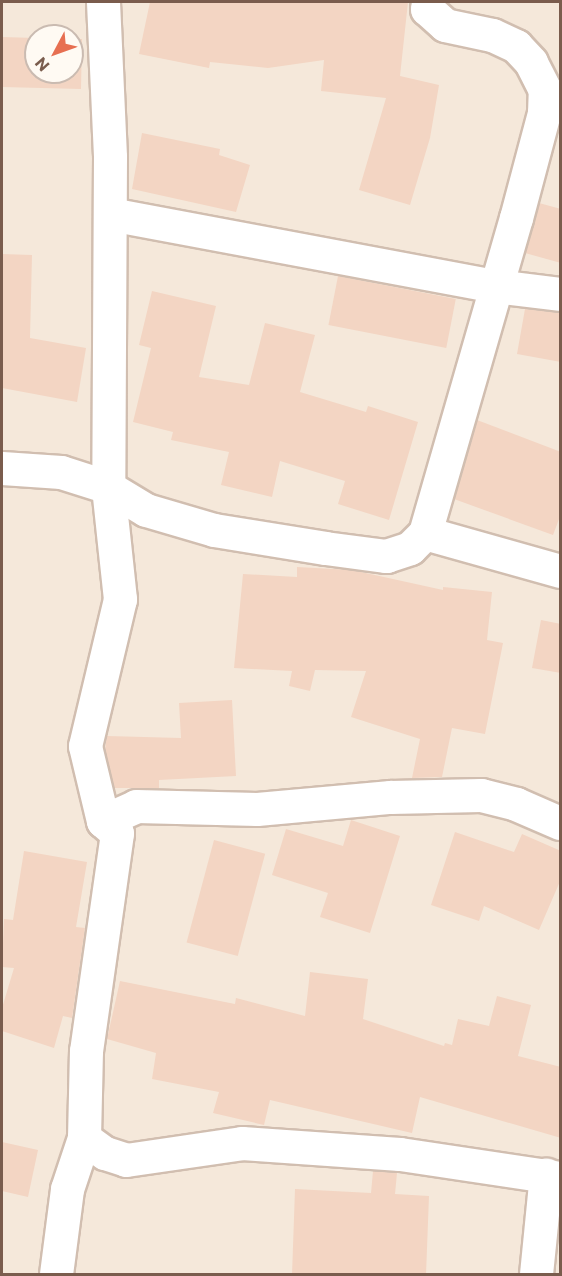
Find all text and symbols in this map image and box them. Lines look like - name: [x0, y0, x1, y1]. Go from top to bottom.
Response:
- north arrow: [24, 24, 84, 84]
- text: N: [30, 54, 53, 76]

